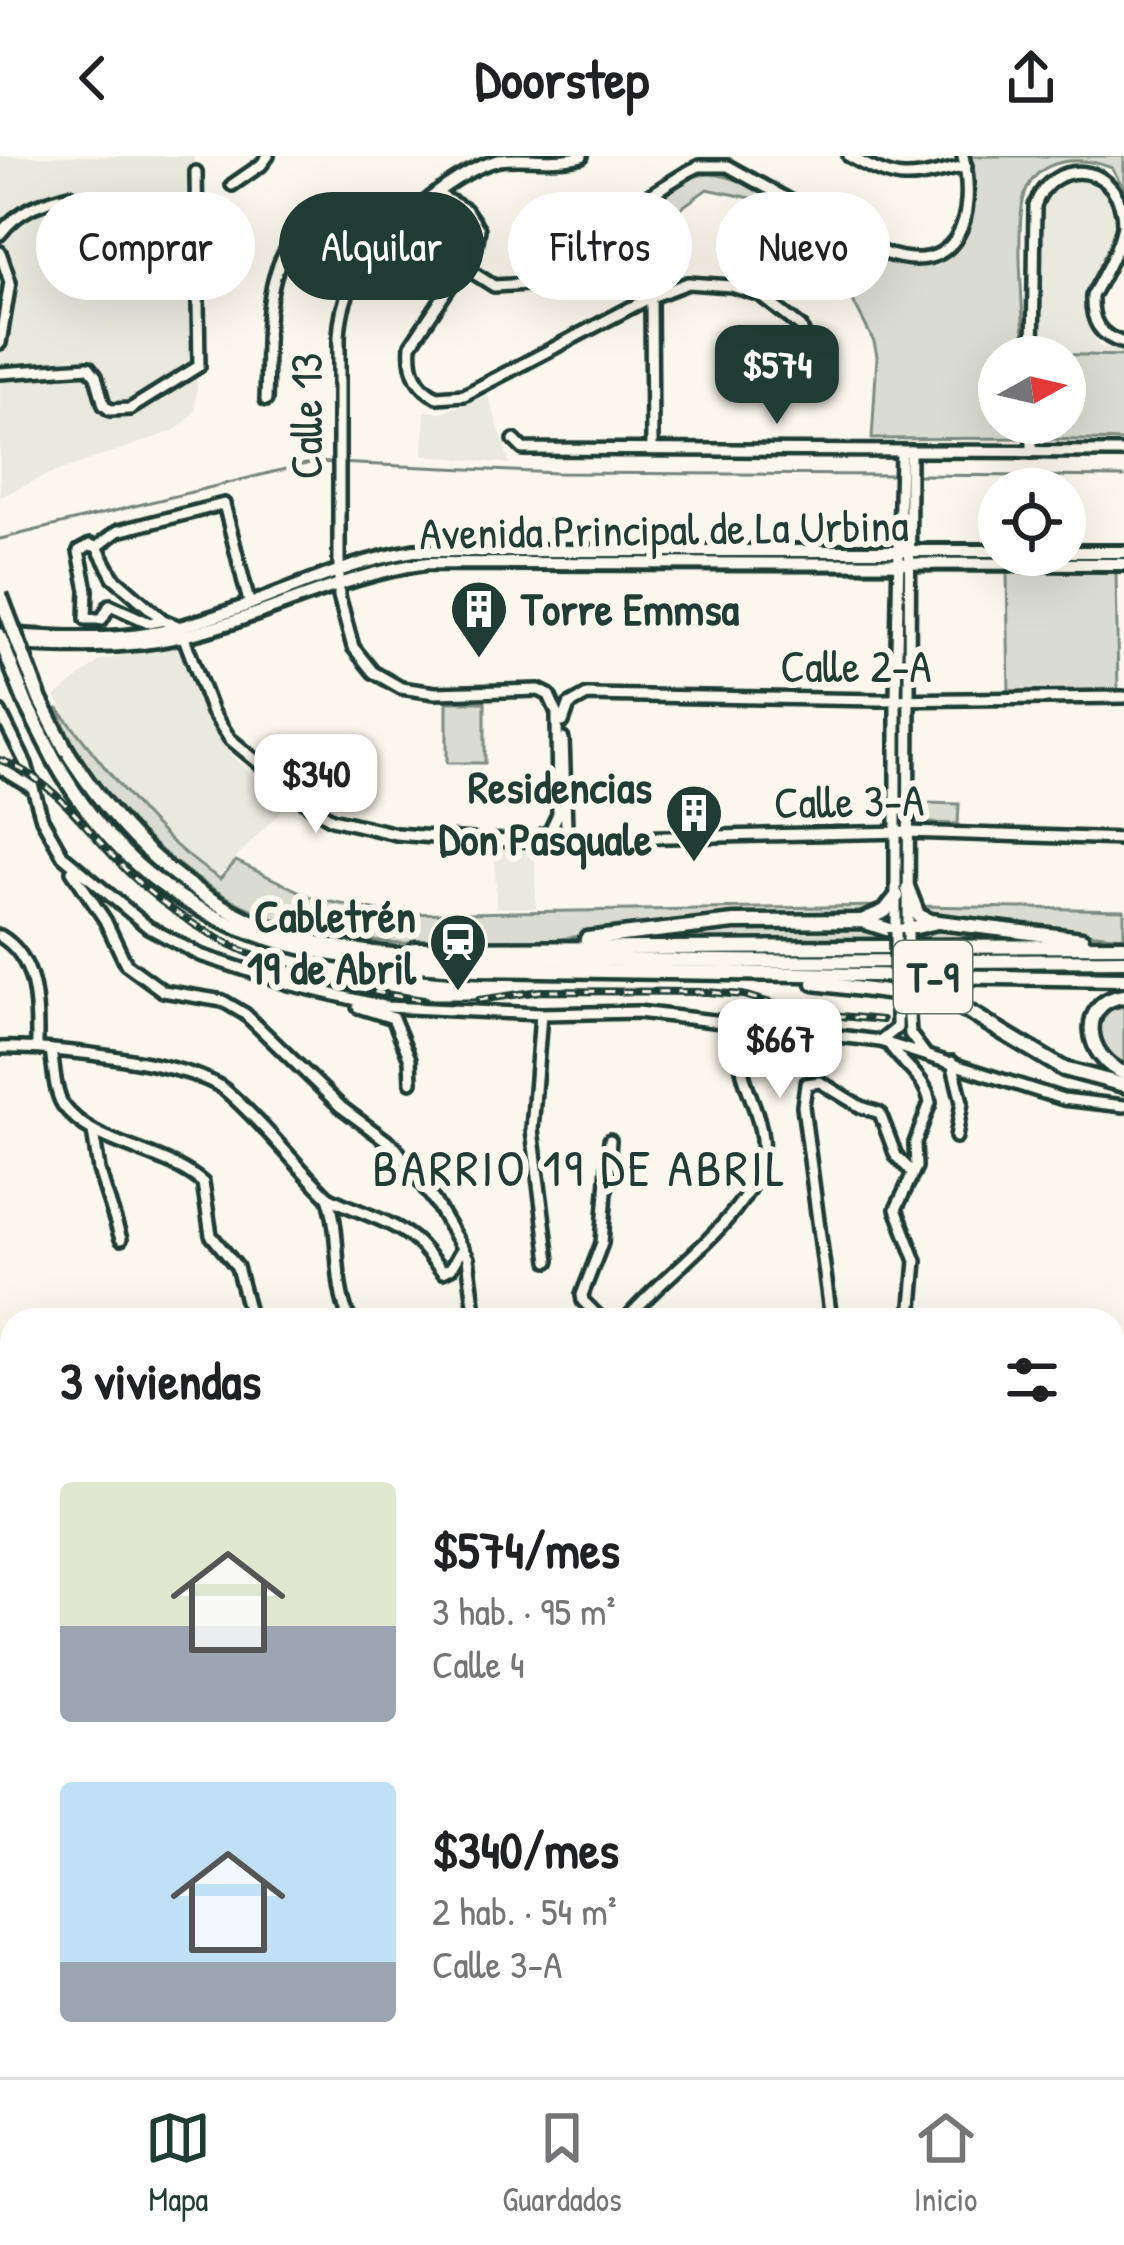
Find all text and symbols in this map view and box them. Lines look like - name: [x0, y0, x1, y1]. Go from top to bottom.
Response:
- text: Doorstep: [475, 42, 649, 115]
- icon: back: [60, 45, 126, 111]
- icon: share: [998, 45, 1064, 111]
- chip: Comprar: [36, 192, 255, 300]
- chip: Alquilar: [279, 192, 484, 300]
- chip: Filtros: [508, 192, 692, 300]
- chip: Nuevo: [716, 192, 890, 300]
- pin: $574: [706, 325, 848, 427]
- north arrow: [978, 336, 1086, 444]
- map controls: [978, 336, 1086, 576]
- text: $574: [742, 337, 812, 390]
- street label: Calle 13: [275, 353, 336, 479]
- button: locate: [978, 468, 1086, 576]
- street label: Avenida Principal de La Urbina: [419, 494, 909, 563]
- building icon: Torre Emmsa: [448, 578, 510, 660]
- place label: Torre Emmsa: [520, 578, 740, 639]
- street label: Calle 2-A: [780, 635, 932, 696]
- pin: $340: [245, 734, 387, 836]
- text: $340: [281, 746, 351, 799]
- place label: Residencias Don Pasquale: [439, 756, 652, 870]
- street label: Calle 3-A: [773, 769, 925, 832]
- building icon: Residencias Don Pasquale: [663, 782, 725, 864]
- place label: Cabletrén 19 de Abril: [247, 885, 417, 998]
- station icon: Cabletrén 19 de Abril: [427, 911, 489, 993]
- road number: T-9: [894, 941, 972, 1013]
- pin: $667: [709, 999, 851, 1101]
- text: $667: [745, 1011, 815, 1064]
- district label: BARRIO 19 DE ABRIL: [372, 1133, 788, 1202]
- text: 3 viviendas: [60, 1346, 261, 1415]
- icon: filters: [999, 1347, 1065, 1413]
- text: $574/mes: [432, 1515, 620, 1584]
- icon: home: [156, 1530, 300, 1674]
- text: 3 hab. · 95 m²: [432, 1584, 616, 1637]
- text: Calle 4: [432, 1637, 525, 1690]
- text: $340/mes: [432, 1815, 619, 1884]
- icon: home: [156, 1830, 300, 1974]
- text: 2 hab. · 54 m²: [432, 1884, 617, 1937]
- text: Calle 3-A: [432, 1937, 562, 1990]
- tab: Mapa: [145, 2105, 211, 2221]
- tab: Guardados: [502, 2105, 622, 2221]
- tab: Inicio: [913, 2105, 979, 2221]

